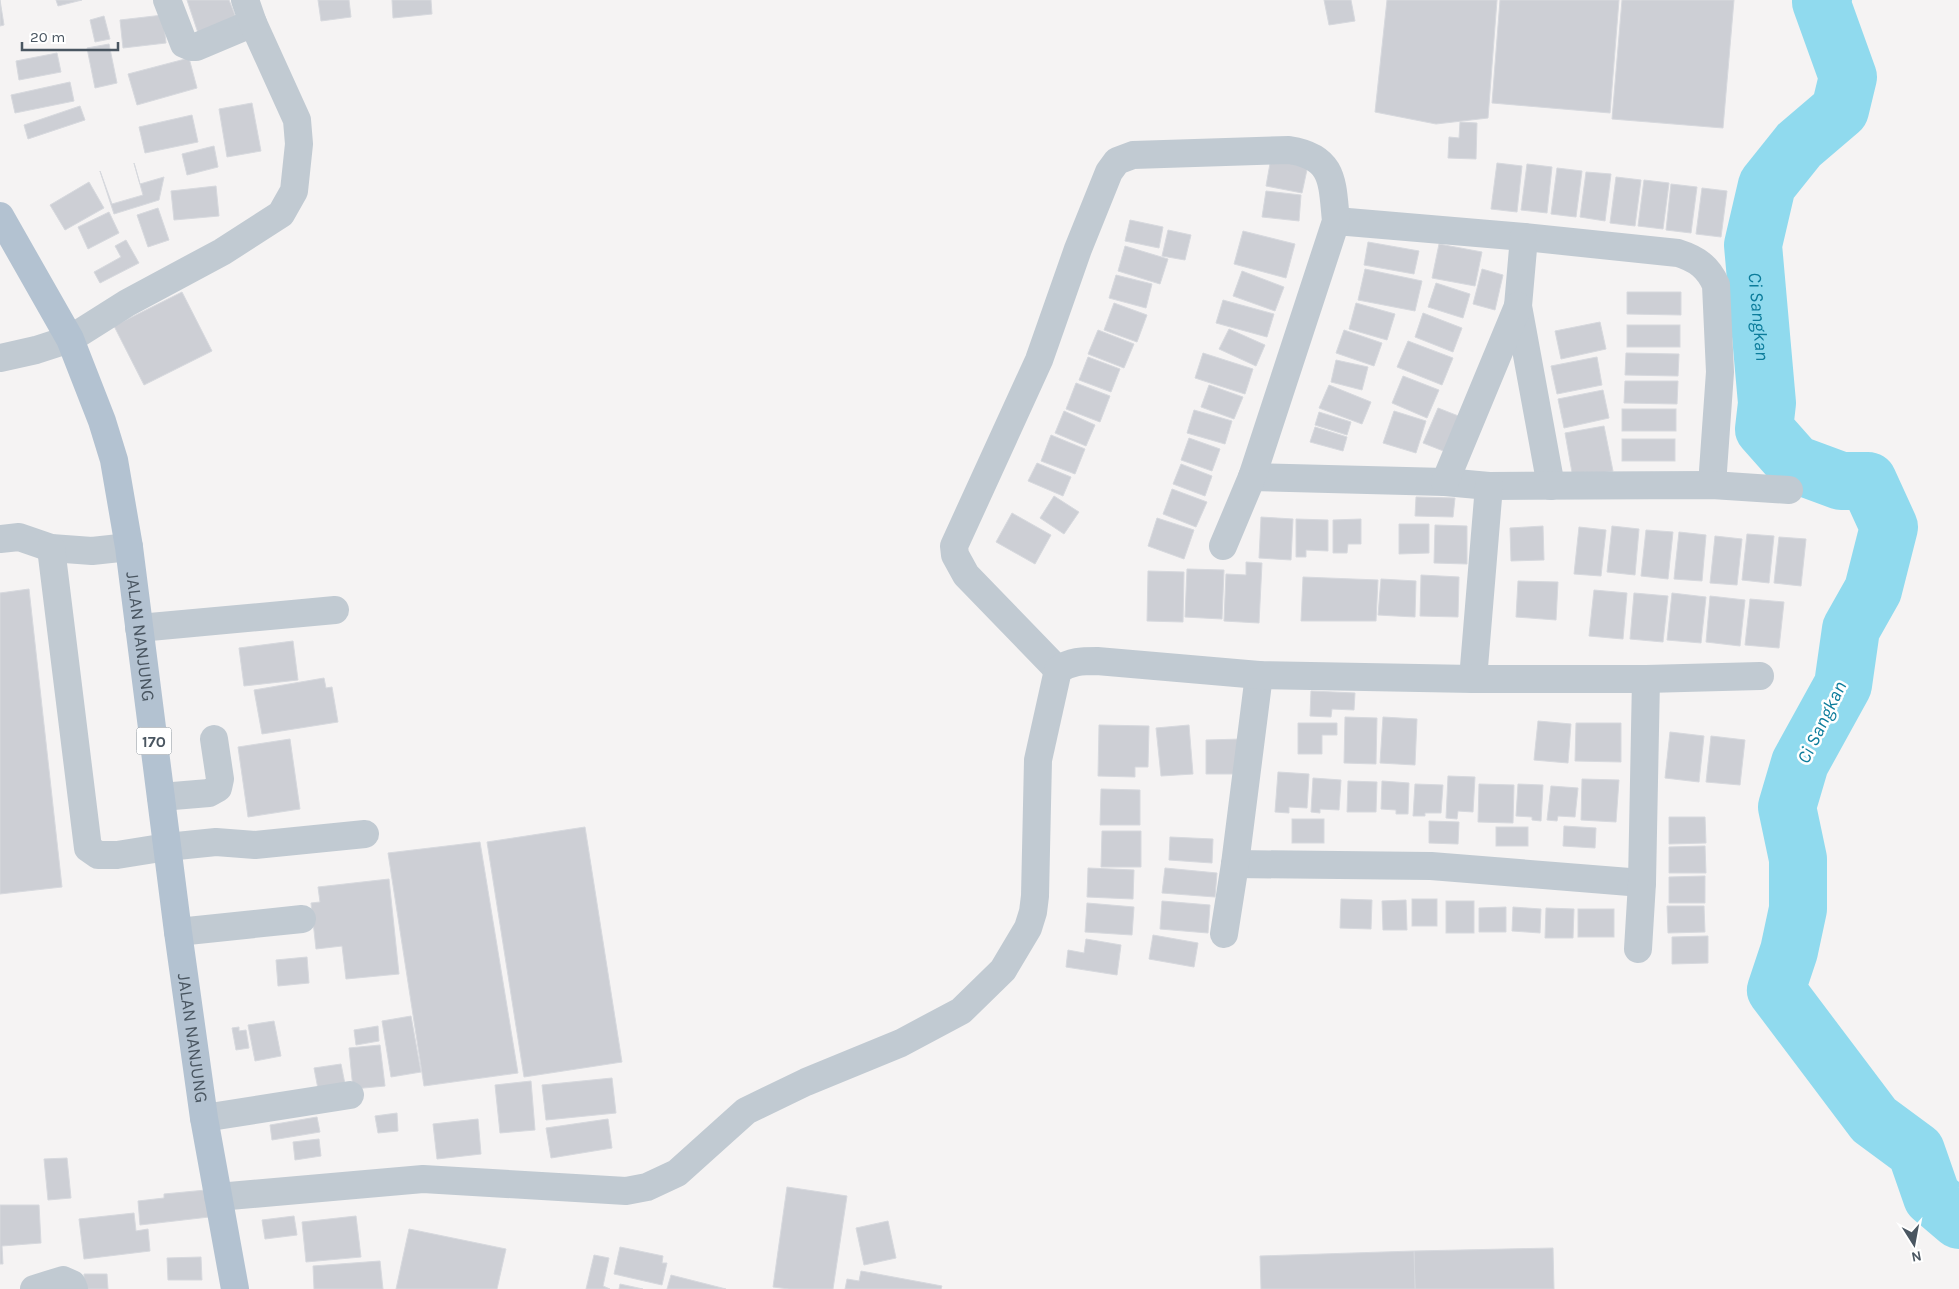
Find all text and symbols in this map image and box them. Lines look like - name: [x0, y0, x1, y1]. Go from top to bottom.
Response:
- scale bar: [22, 20, 119, 52]
- text: 20 m: [30, 28, 65, 46]
- water label: Ci Sangkan: [1743, 271, 1773, 362]
- street label: JALAN NANJUNG: [121, 570, 160, 703]
- water label: Ci Sangkan: [1792, 678, 1851, 767]
- road number: 170: [136, 728, 172, 754]
- street label: JALAN NANJUNG: [173, 972, 213, 1105]
- north arrow: [1889, 1219, 1939, 1269]
- text: N: [1910, 1247, 1923, 1266]

